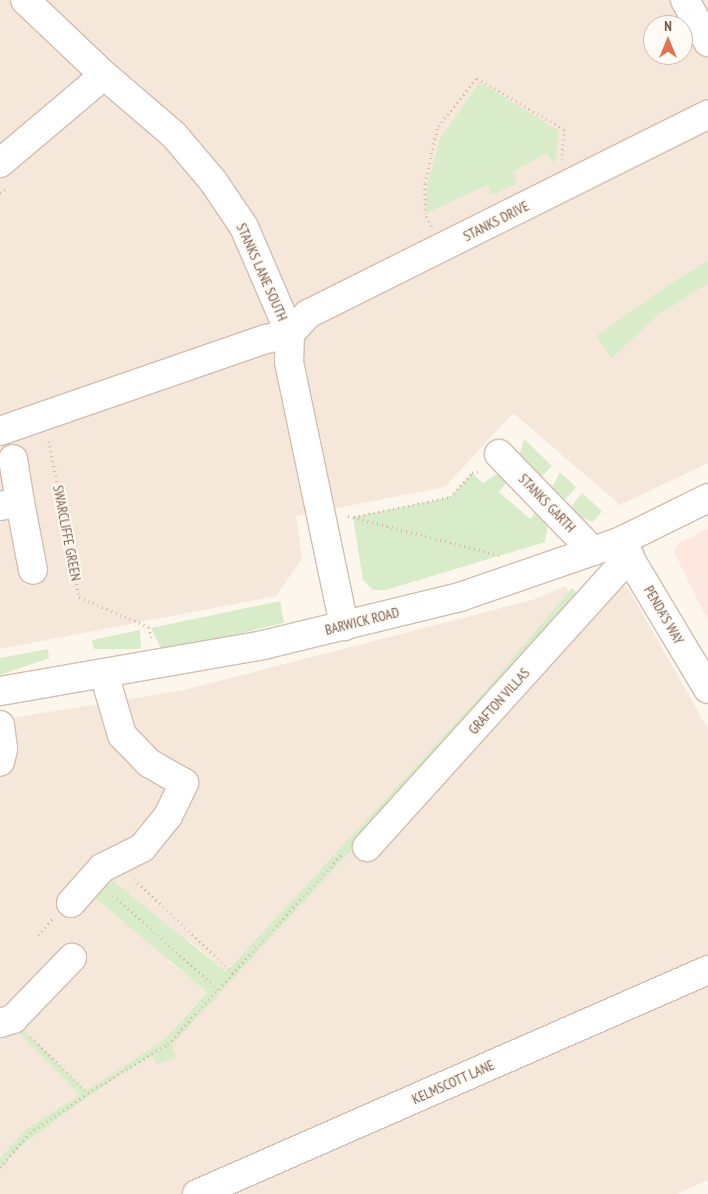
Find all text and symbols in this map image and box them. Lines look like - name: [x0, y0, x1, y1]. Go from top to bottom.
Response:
- north arrow: [643, 15, 693, 65]
- text: N: [664, 17, 672, 35]
- street label: STANKS DRIVE: [460, 197, 532, 245]
- street label: STANKS LANE SOUTH: [233, 221, 291, 323]
- street label: STANKS GARTH: [515, 470, 579, 536]
- street label: SWARCLIFFE GREEN: [49, 484, 85, 582]
- street label: PENDA'S WAY: [640, 583, 688, 647]
- street label: BARWICK ROAD: [323, 604, 401, 638]
- street label: GRAFTON VILLAS: [465, 664, 533, 738]
- street label: KELMSCOTT LANE: [409, 1056, 497, 1108]

